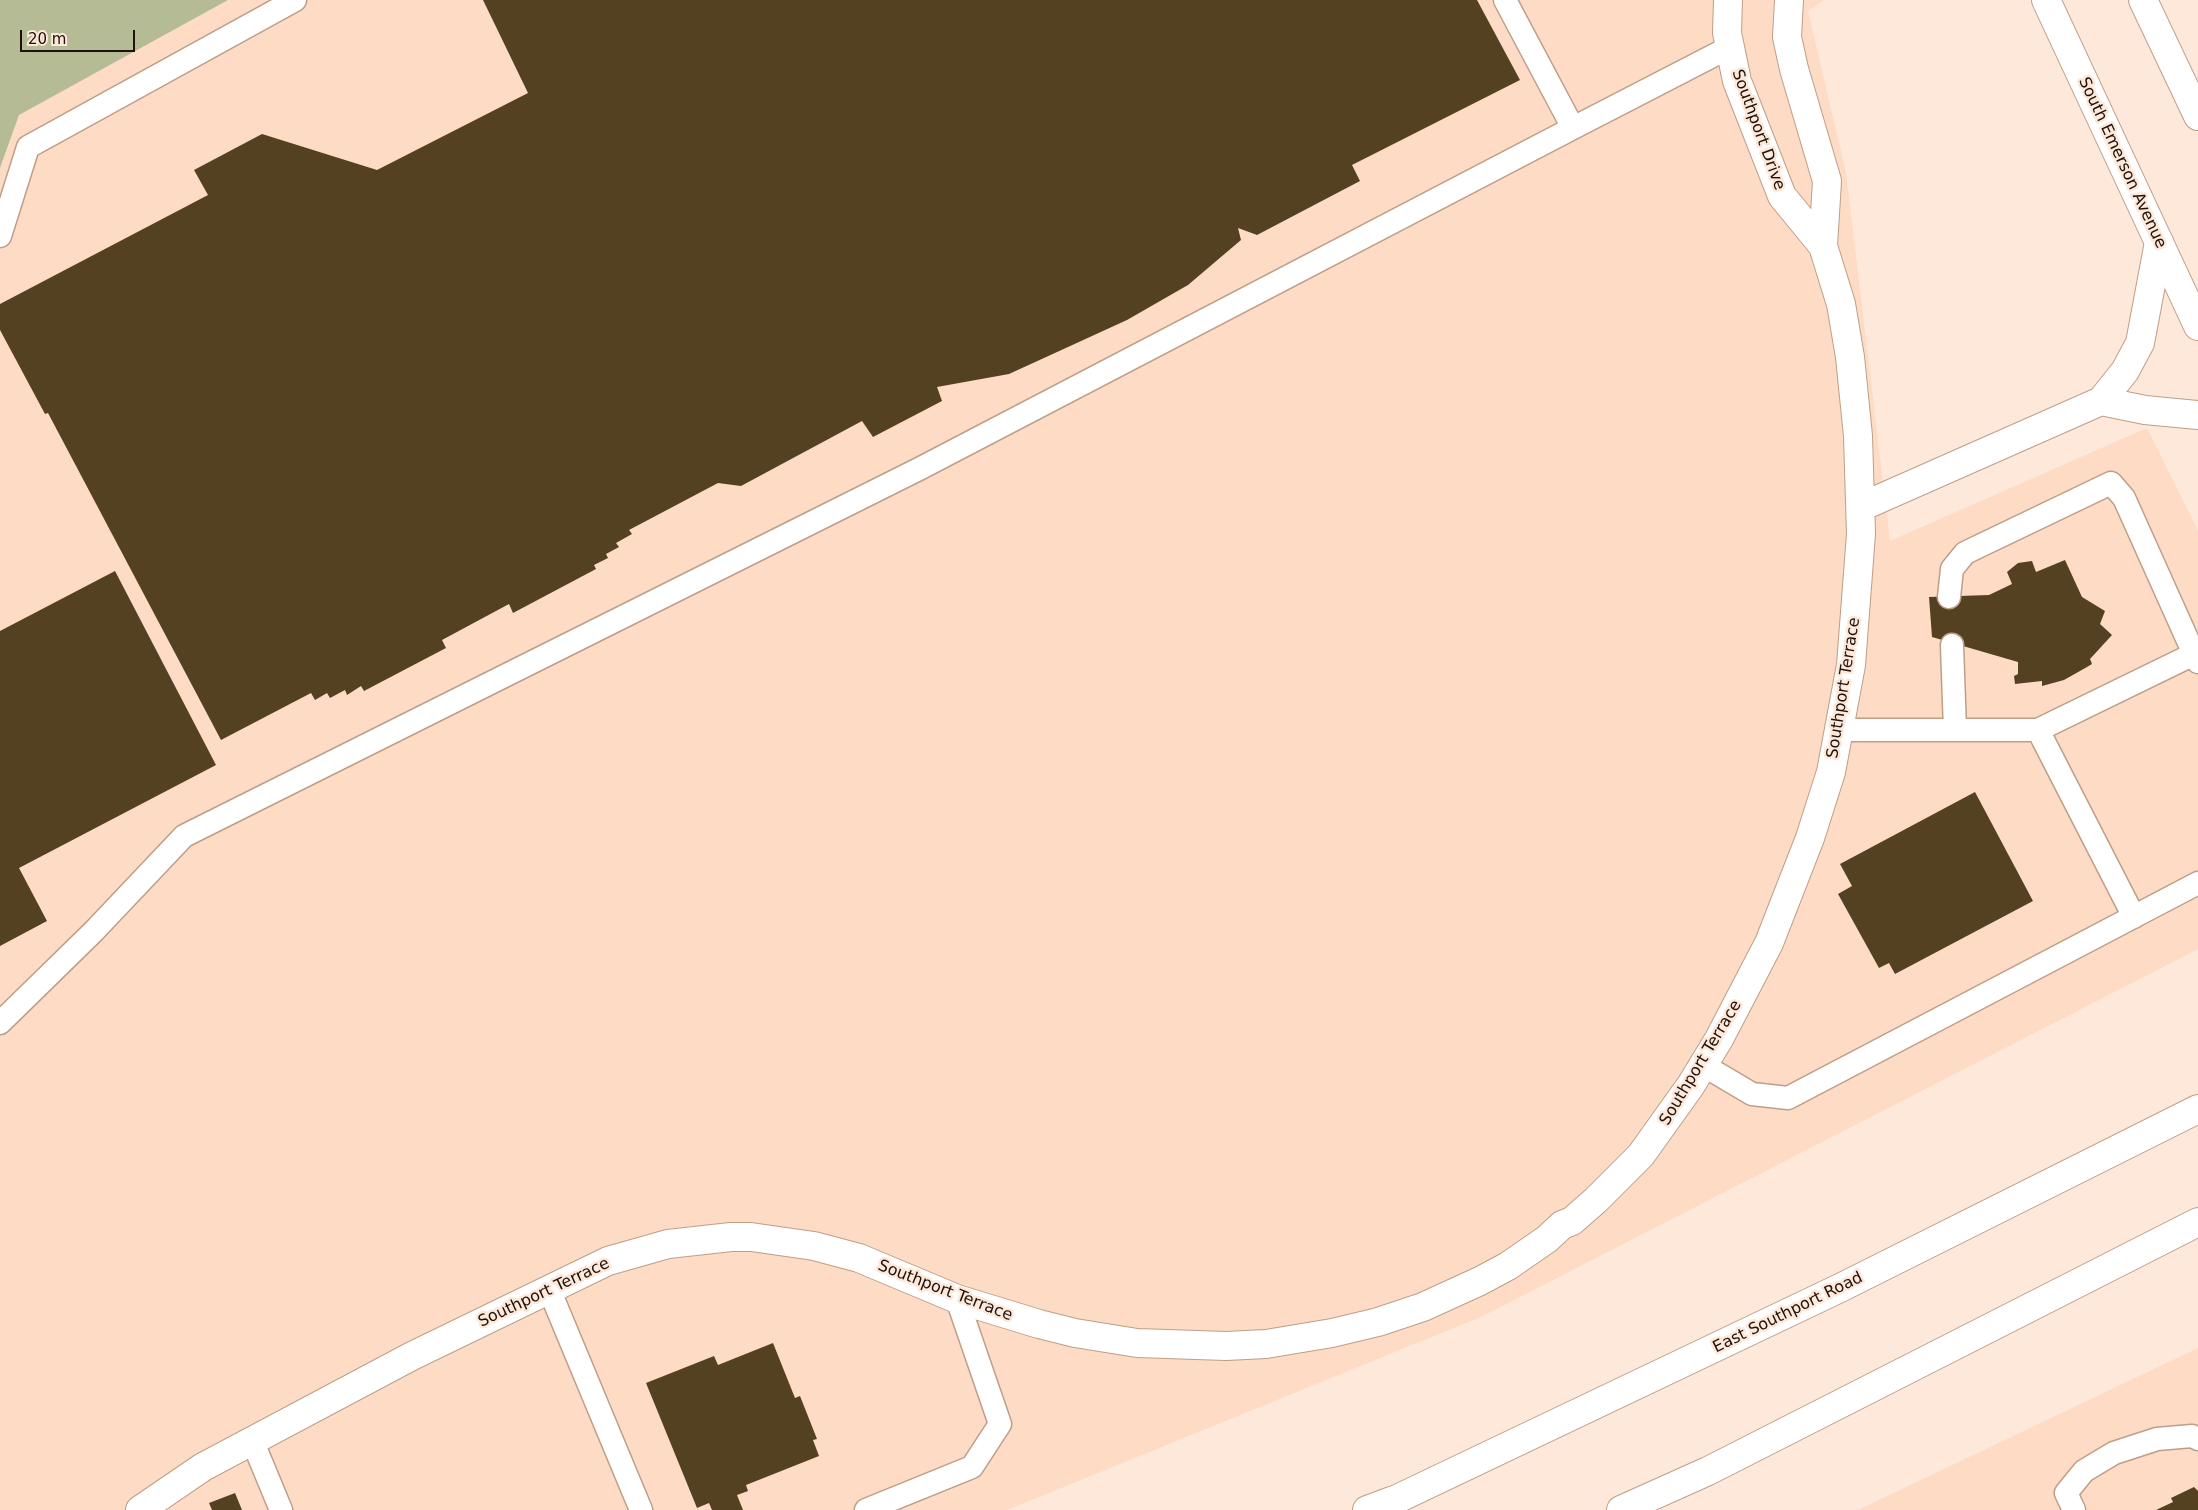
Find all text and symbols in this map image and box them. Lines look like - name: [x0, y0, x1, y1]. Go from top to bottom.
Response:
- scale bar: [22, 20, 138, 52]
- text: 20 m: [28, 30, 66, 48]
- street label: Southport Drive: [1727, 67, 1789, 193]
- street label: South Emerson Avenue: [2074, 74, 2170, 252]
- street label: Southport Terrace: [1823, 616, 1865, 760]
- street label: Southport Terrace: [1656, 997, 1746, 1129]
- street label: Southport Terrace: [475, 1254, 613, 1332]
- street label: Southport Terrace: [875, 1256, 1015, 1326]
- street label: East Southport Road: [1710, 1268, 1866, 1358]

